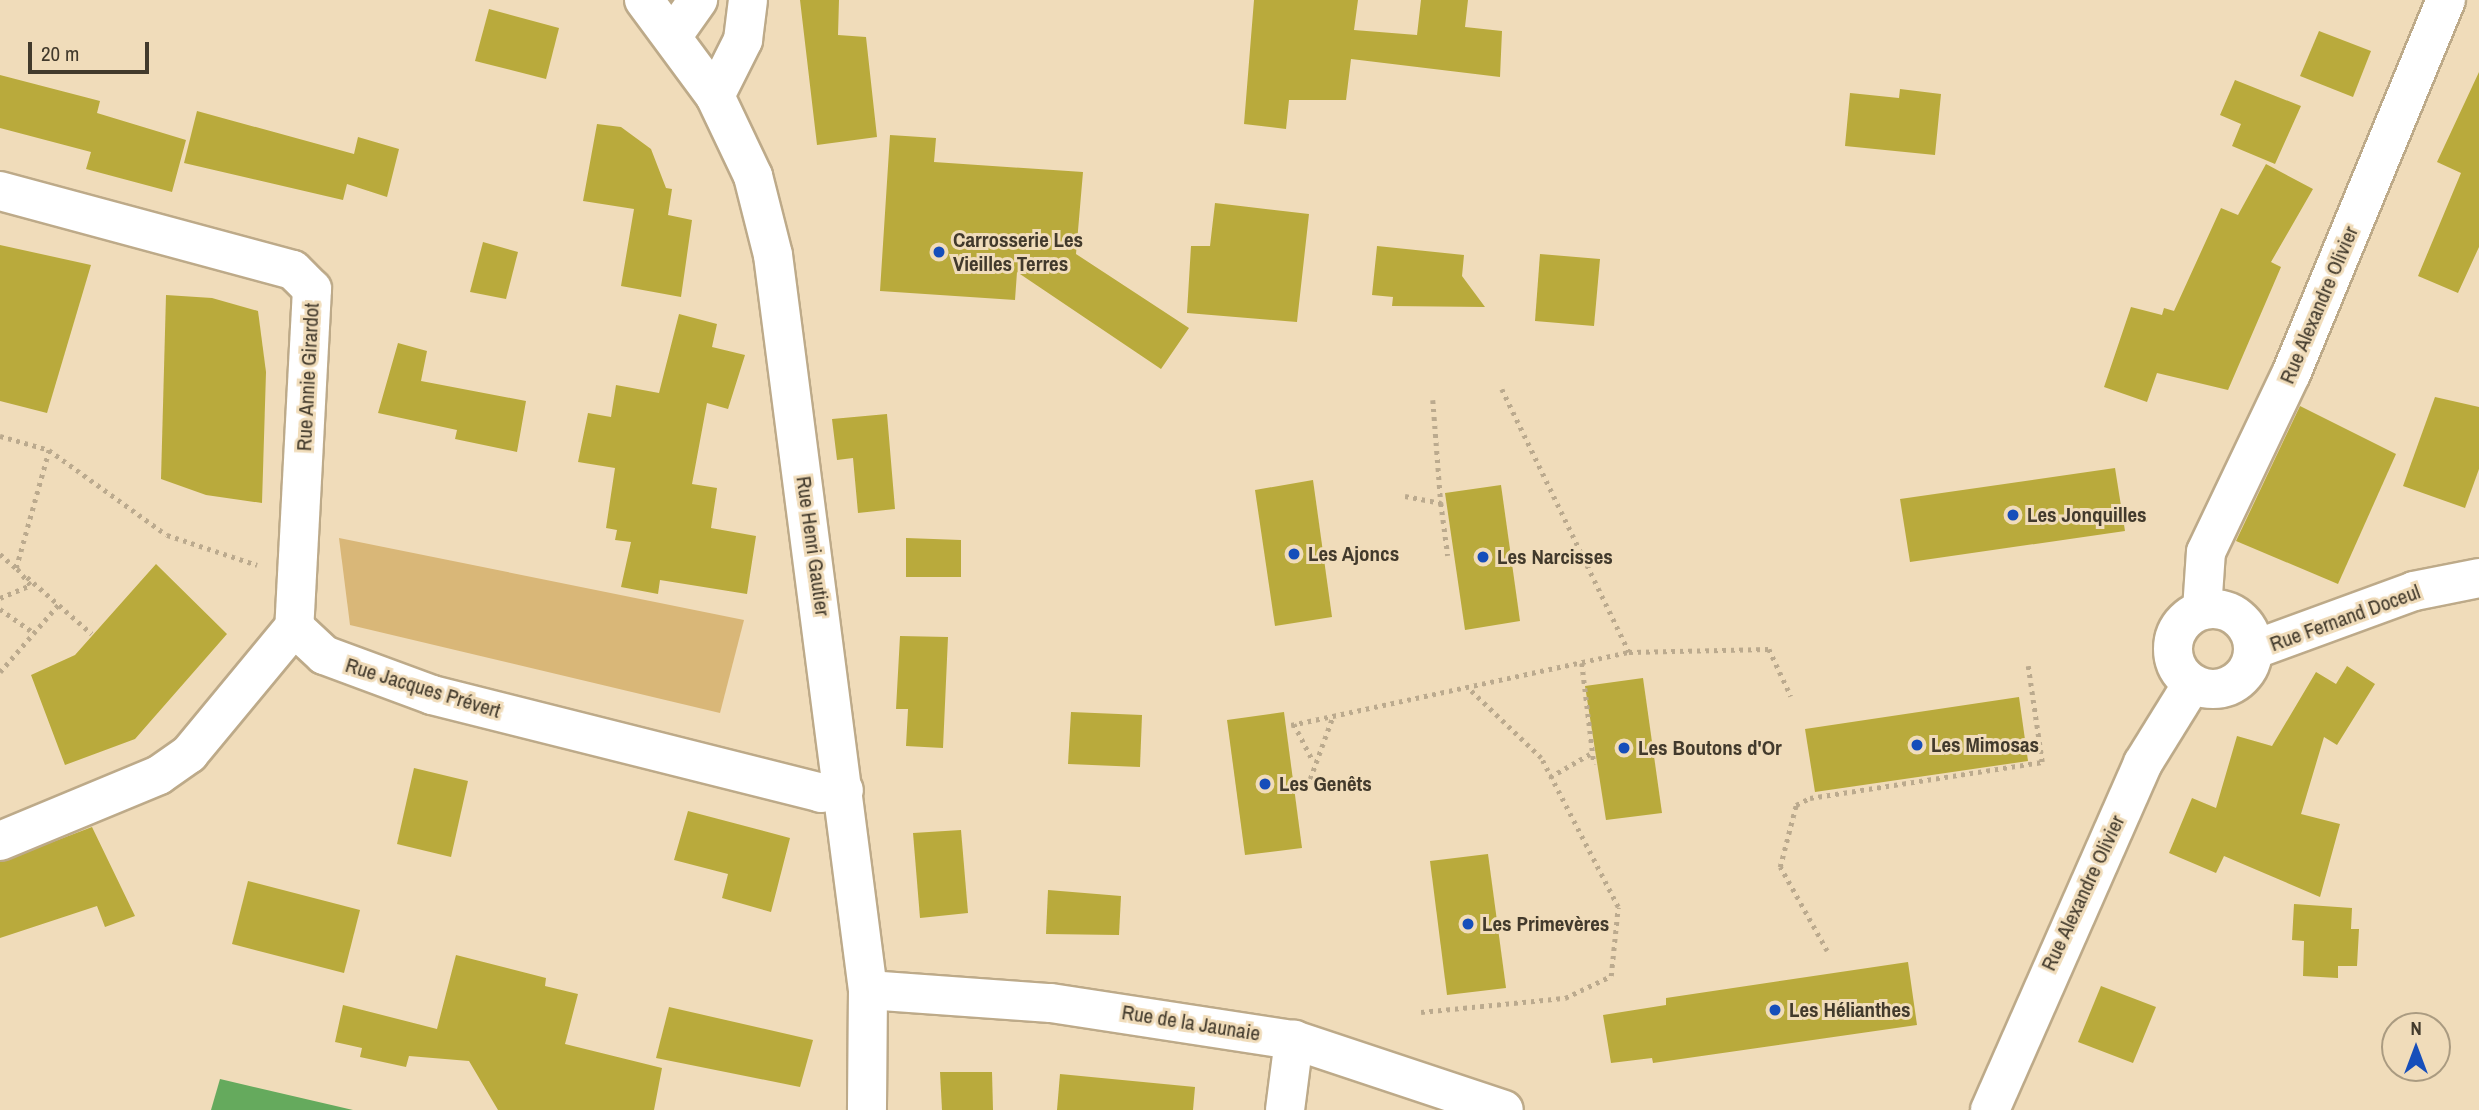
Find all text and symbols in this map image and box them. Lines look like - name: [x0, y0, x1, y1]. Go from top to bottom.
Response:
- scale bar: [32, 28, 152, 72]
- text: 20 m: [41, 39, 79, 68]
- street label: Rue Alexandre Olivier: [2274, 222, 2364, 388]
- place label: Carrosserie Les Vieilles Terres: [953, 227, 1083, 277]
- marker: Carrosserie Les Vieilles Terres: [931, 244, 947, 260]
- street label: Rue Annie Girardot: [292, 302, 324, 452]
- street label: Rue Henri Gautier: [791, 475, 835, 617]
- place label: Les Jonquilles: [2027, 502, 2147, 528]
- marker: Les Jonquilles: [2005, 507, 2021, 523]
- place label: Les Ajoncs: [1308, 541, 1400, 567]
- place label: Les Narcisses: [1497, 544, 1613, 570]
- marker: Les Ajoncs: [1286, 546, 1302, 562]
- marker: Les Narcisses: [1475, 549, 1491, 565]
- street label: Rue Fernand Doceul: [2266, 579, 2424, 657]
- street label: Rue Jacques Prévert: [342, 652, 504, 724]
- place label: Les Mimosas: [1931, 732, 2039, 758]
- place label: Les Boutons d'Or: [1638, 735, 1782, 761]
- marker: Les Mimosas: [1909, 737, 1925, 753]
- marker: Les Boutons d'Or: [1616, 740, 1632, 756]
- place label: Les Genêts: [1279, 771, 1372, 797]
- marker: Les Genêts: [1257, 776, 1273, 792]
- street label: Rue Alexandre Olivier: [2036, 811, 2130, 975]
- place label: Les Primevères: [1482, 911, 1609, 937]
- marker: Les Primevères: [1460, 916, 1476, 932]
- place label: Les Hélianthes: [1789, 997, 1911, 1023]
- street label: Rue de la Jaunaie: [1120, 1000, 1262, 1046]
- marker: Les Hélianthes: [1767, 1002, 1783, 1018]
- north arrow: [2381, 1012, 2451, 1082]
- text: N: [2410, 1015, 2422, 1041]

